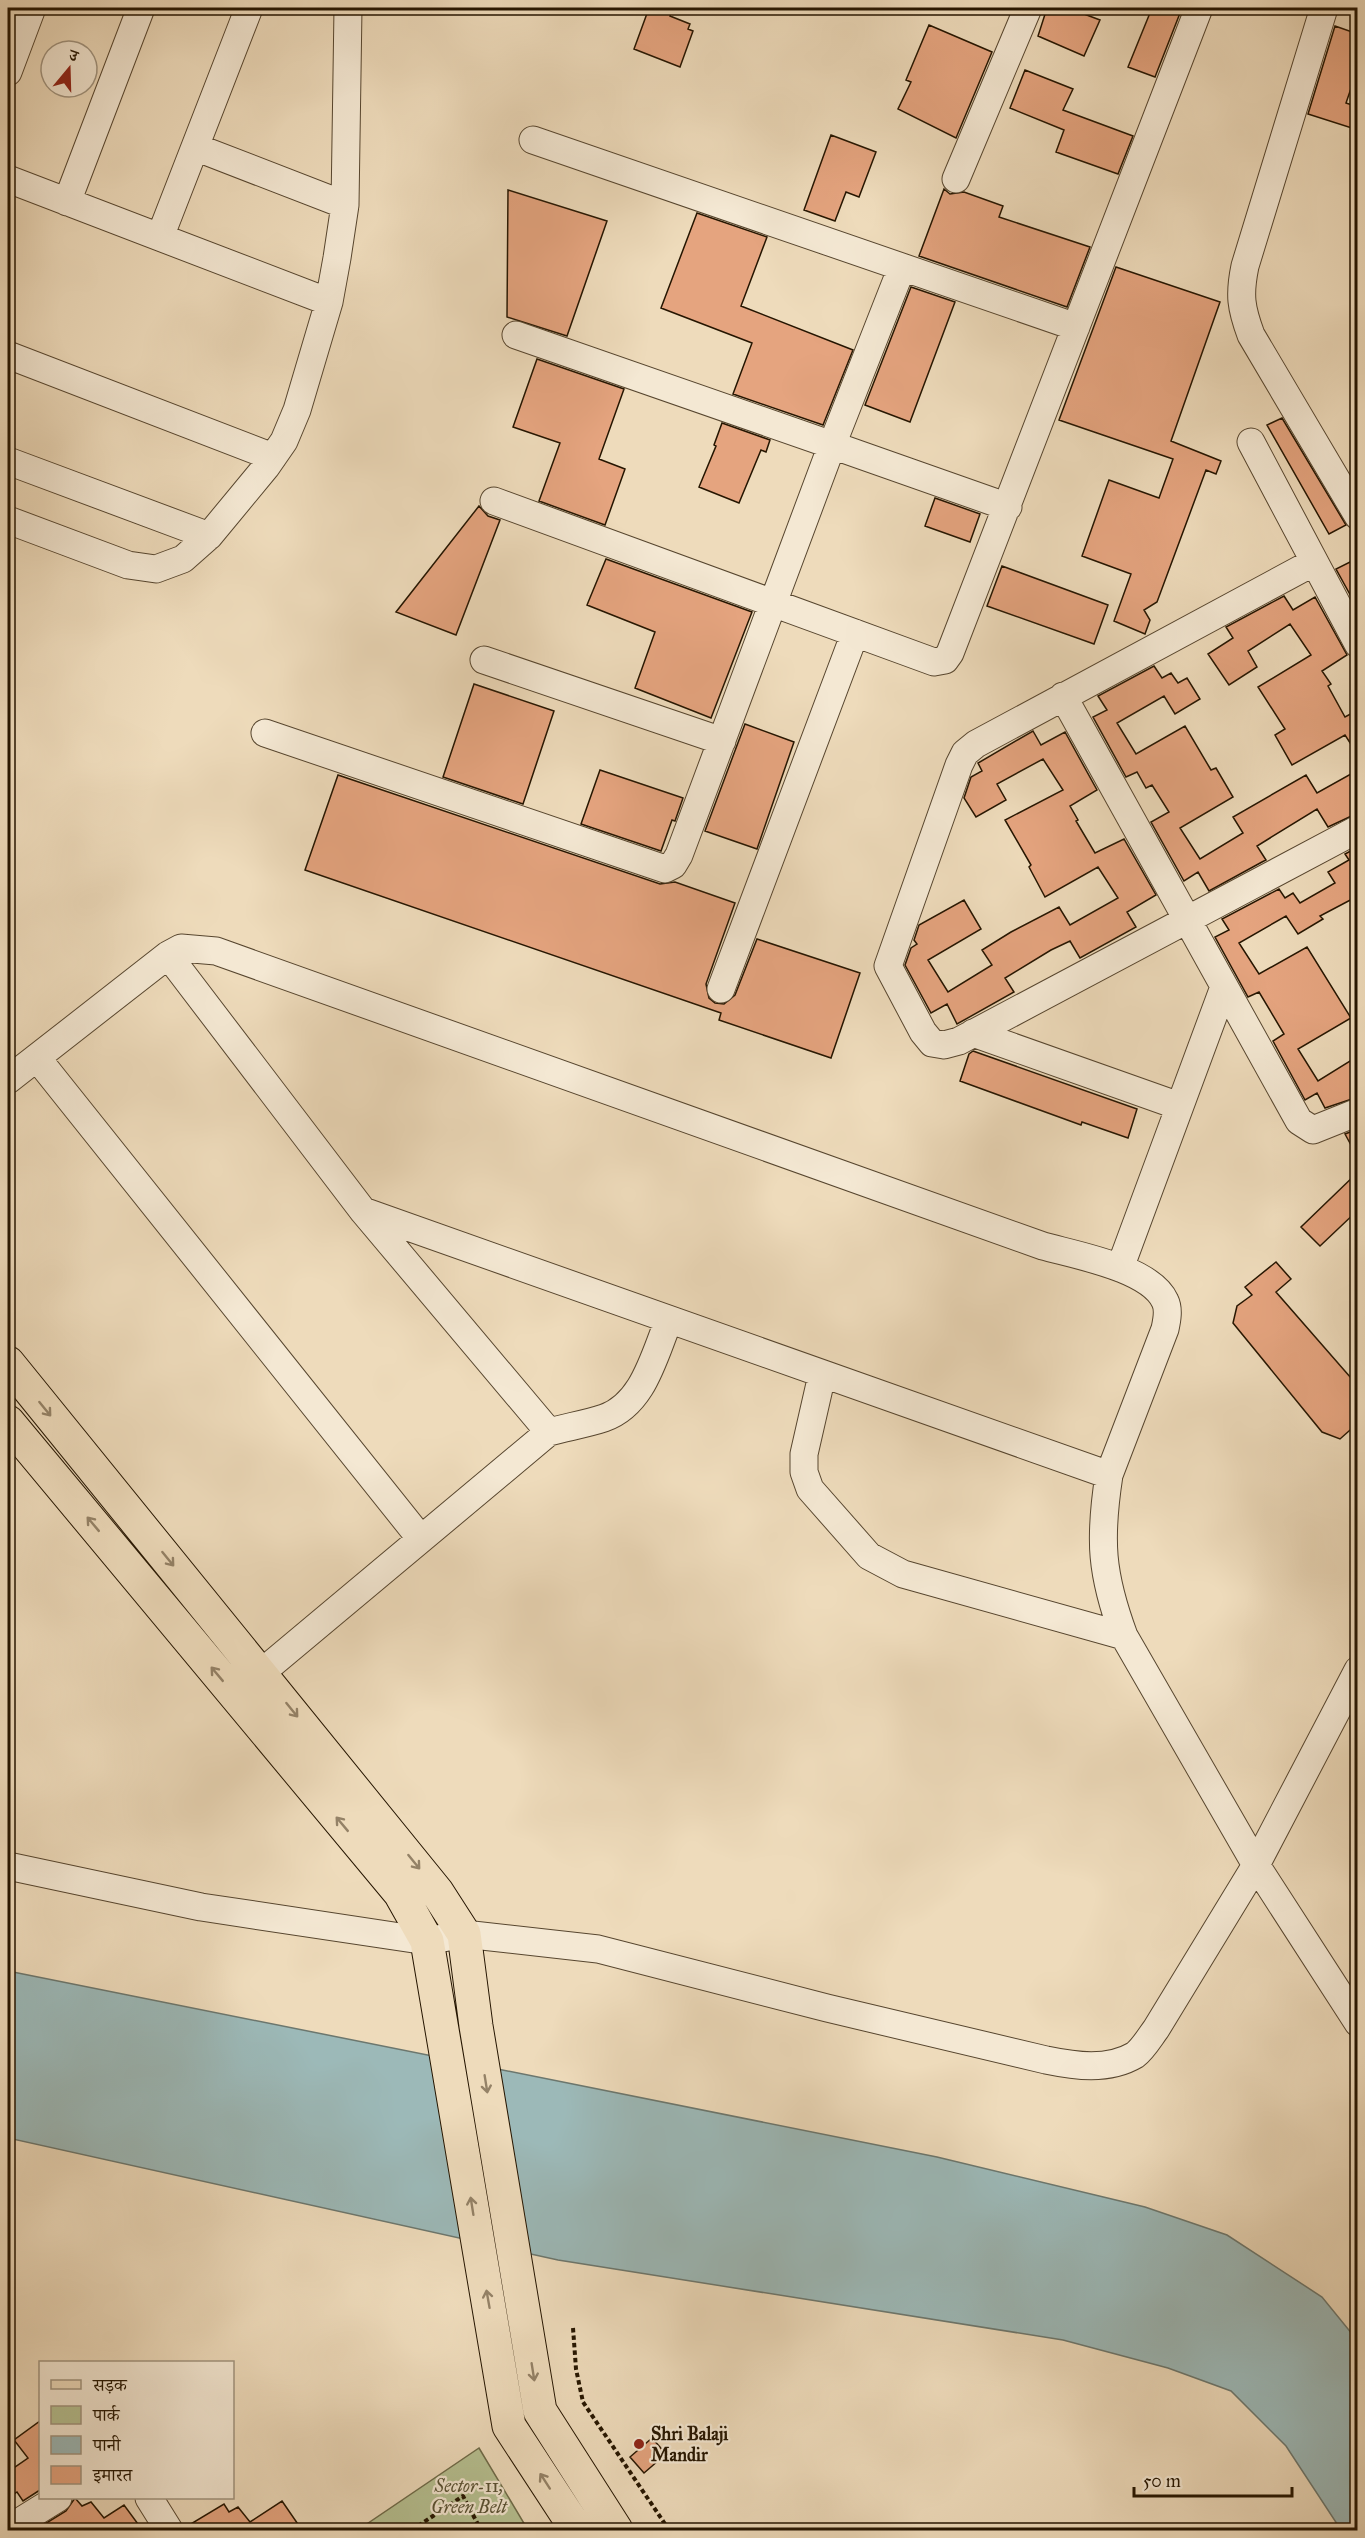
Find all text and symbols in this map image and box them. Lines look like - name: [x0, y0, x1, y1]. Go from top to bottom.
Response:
- north arrow: [39, 39, 99, 99]
- text: उ: [66, 45, 82, 66]
- one-way arrow: [38, 1400, 51, 1416]
- one-way arrow: [86, 1516, 99, 1532]
- one-way arrow: [162, 1551, 175, 1567]
- one-way arrow: [211, 1666, 224, 1682]
- one-way arrow: [285, 1702, 298, 1718]
- one-way arrow: [335, 1817, 349, 1832]
- one-way arrow: [407, 1854, 420, 1870]
- one-way arrow: [480, 2074, 491, 2093]
- one-way arrow: [467, 2196, 478, 2216]
- one-way arrow: [482, 2289, 493, 2309]
- legend: [39, 2361, 234, 2499]
- one-way arrow: [528, 2362, 539, 2381]
- text: सड़क: [92, 2374, 128, 2396]
- text: पार्क: [92, 2404, 121, 2426]
- place label: Shri Balaji Mandir: [651, 2423, 729, 2466]
- text: पानी: [92, 2434, 122, 2456]
- marker: Shri Balaji Mandir: [632, 2437, 646, 2451]
- scale bar: [1134, 2460, 1292, 2498]
- text: इमारत: [92, 2464, 133, 2486]
- text: 50 m: [1143, 2470, 1181, 2492]
- one-way arrow: [539, 2473, 551, 2490]
- park label: Sector-11, Green Belt: [431, 2475, 508, 2518]

